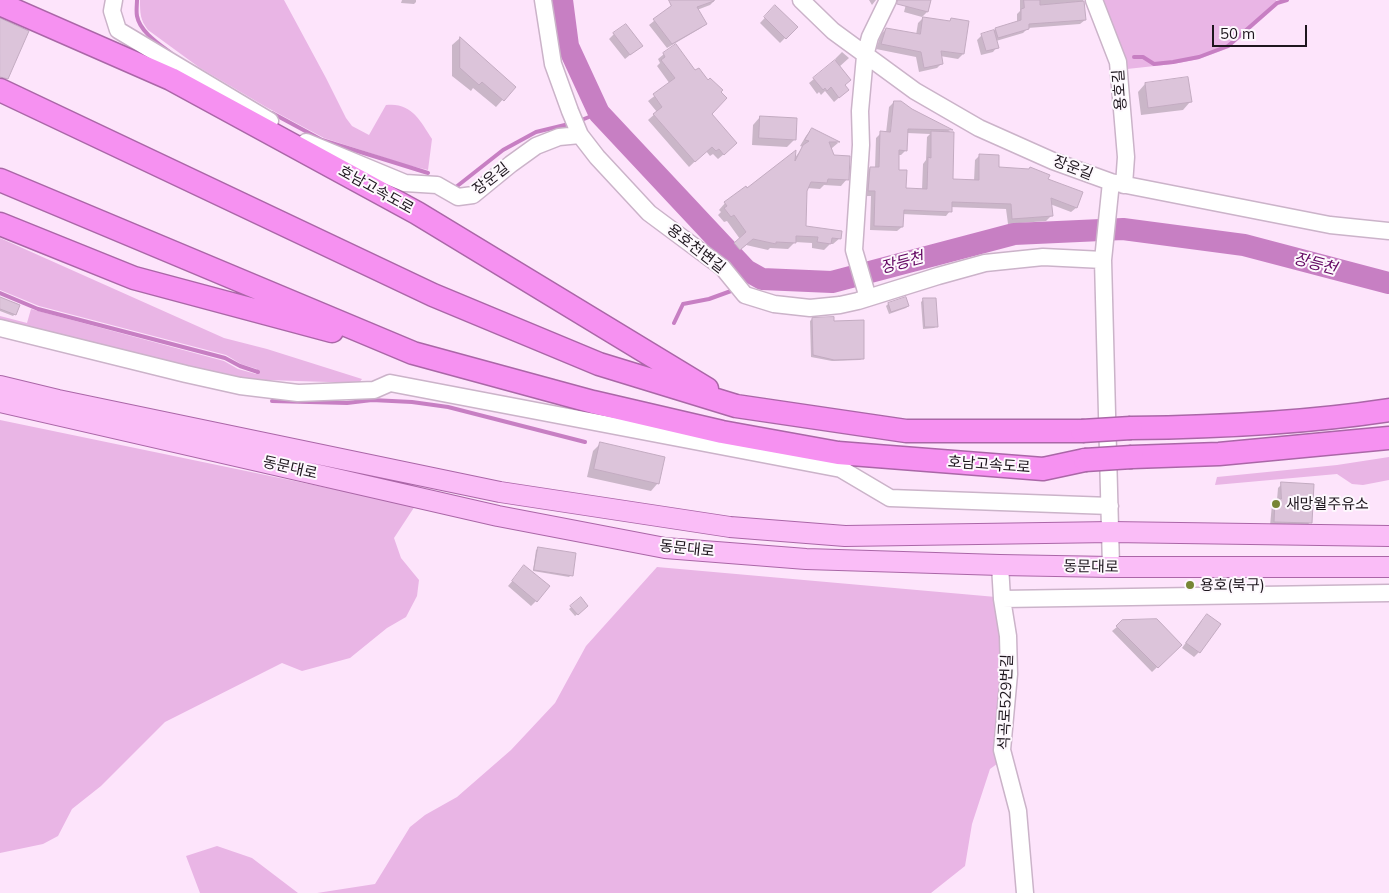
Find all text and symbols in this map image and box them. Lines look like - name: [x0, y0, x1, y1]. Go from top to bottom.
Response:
- scale bar: [1214, 15, 1309, 47]
- text: 50 m: [1220, 24, 1255, 43]
- street label: 용호길: [1110, 69, 1130, 111]
- street label: 장운길: [1050, 152, 1096, 184]
- street label: 장운길: [469, 159, 513, 199]
- street label: 호남고속도로: [335, 162, 417, 218]
- street label: 용호천변길: [663, 221, 729, 277]
- water label: 장등천: [878, 248, 926, 278]
- water label: 장등천: [1291, 249, 1339, 279]
- street label: 동문대로: [261, 453, 319, 483]
- street label: 호남고속도로: [947, 453, 1031, 477]
- place label: 새망월주유소: [1286, 495, 1369, 513]
- marker: 새망월주유소: [1270, 498, 1282, 510]
- street label: 동문대로: [659, 537, 715, 561]
- street label: 동문대로: [1063, 558, 1119, 576]
- place label: 용호(북구): [1200, 576, 1265, 594]
- marker: 용호(북구): [1184, 579, 1196, 591]
- street label: 석곡로529번길: [995, 654, 1017, 750]

